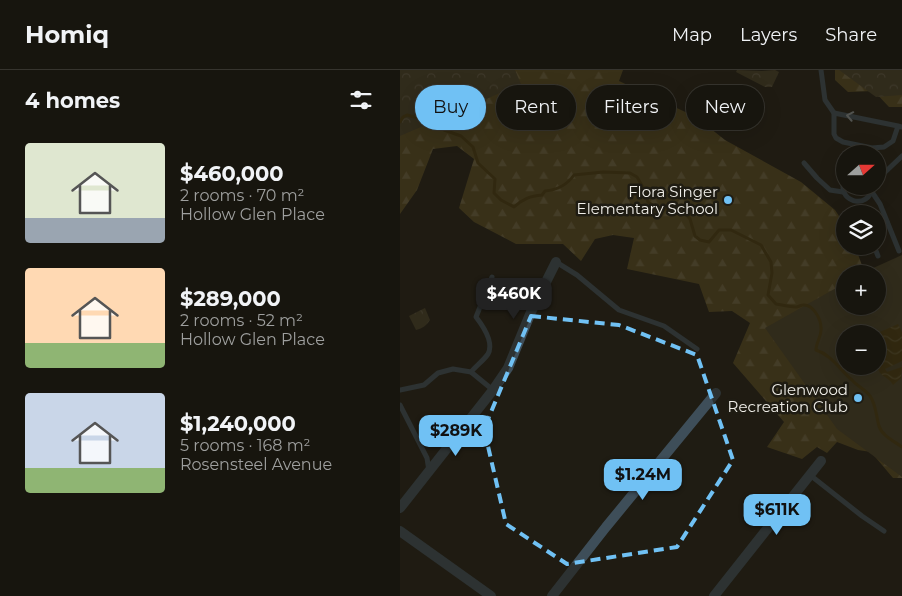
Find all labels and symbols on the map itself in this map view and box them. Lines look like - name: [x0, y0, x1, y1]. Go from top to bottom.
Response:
- one-way arrow: [846, 111, 854, 122]
- north arrow: [836, 145, 886, 195]
- place label: Flora Singer Elementary School: [577, 182, 718, 218]
- marker: Flora Singer Elementary School: [722, 194, 734, 206]
- pin: $460K: [479, 278, 549, 320]
- place label: Glenwood Recreation Club: [728, 380, 848, 416]
- marker: Glenwood Recreation Club: [852, 392, 864, 404]
- pin: $289K: [421, 414, 491, 457]
- pin: $1.24M: [602, 458, 684, 501]
- pin: $611K: [742, 494, 812, 536]

